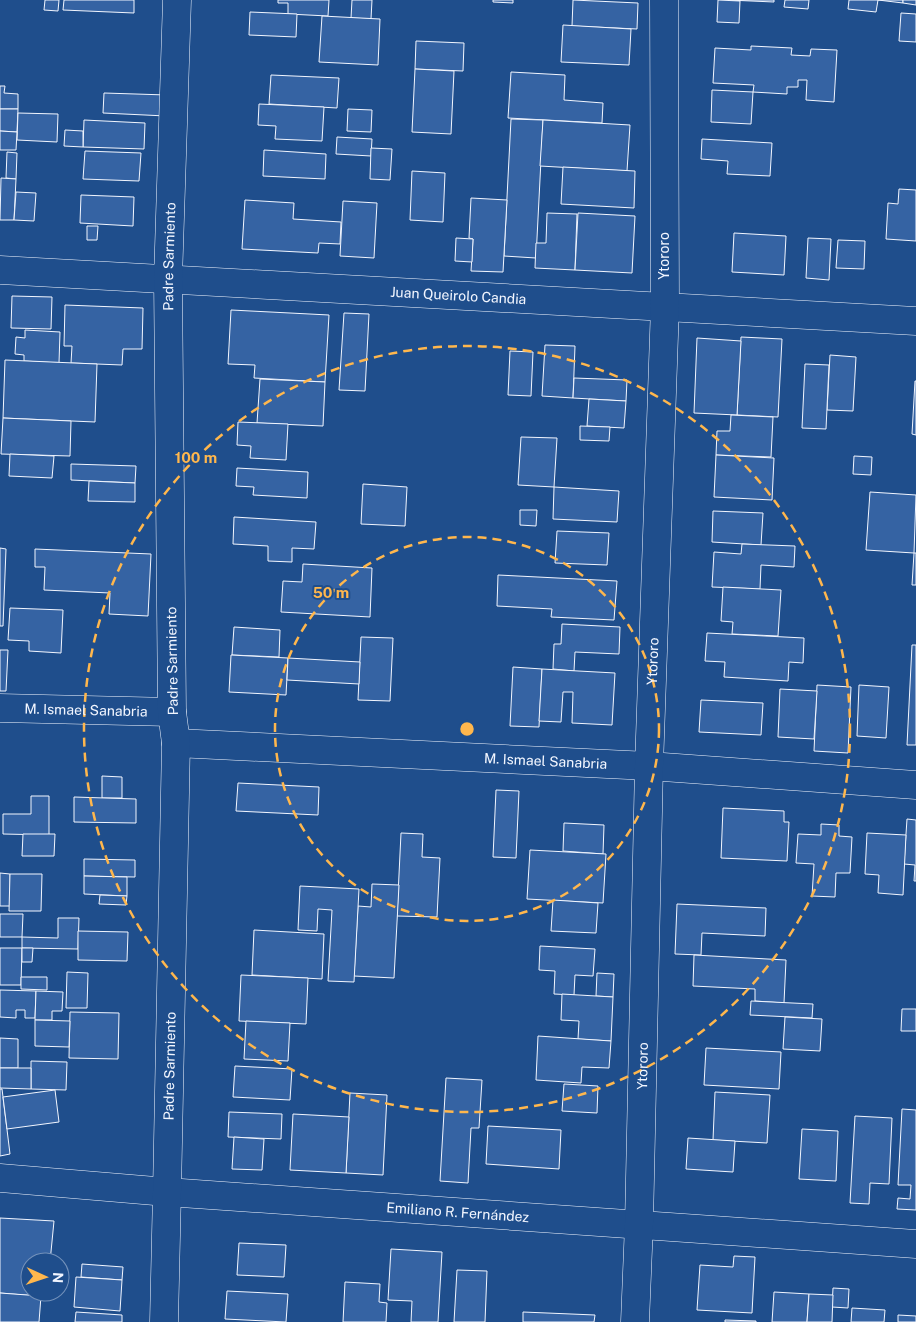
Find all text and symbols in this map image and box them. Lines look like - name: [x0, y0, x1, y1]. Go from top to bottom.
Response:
- street label: Padre Sarmiento: [160, 202, 178, 311]
- street label: Ytororo: [656, 232, 672, 280]
- street label: Juan Queirolo Candia: [390, 284, 527, 307]
- text: 100 m: [175, 449, 217, 466]
- text: 50 m: [313, 584, 349, 601]
- street label: Padre Sarmiento: [163, 607, 181, 715]
- street label: Ytororo: [644, 637, 661, 685]
- street label: M. Ismael Sanabria: [24, 701, 148, 719]
- centre of rings: [458, 720, 476, 738]
- street label: M. Ismael Sanabria: [484, 750, 608, 772]
- street label: Padre Sarmiento: [160, 1011, 179, 1121]
- street label: Ytororo: [634, 1042, 651, 1090]
- street label: Emiliano R. Fernández: [386, 1199, 530, 1225]
- north arrow: [20, 1252, 70, 1302]
- text: N: [50, 1272, 66, 1284]

